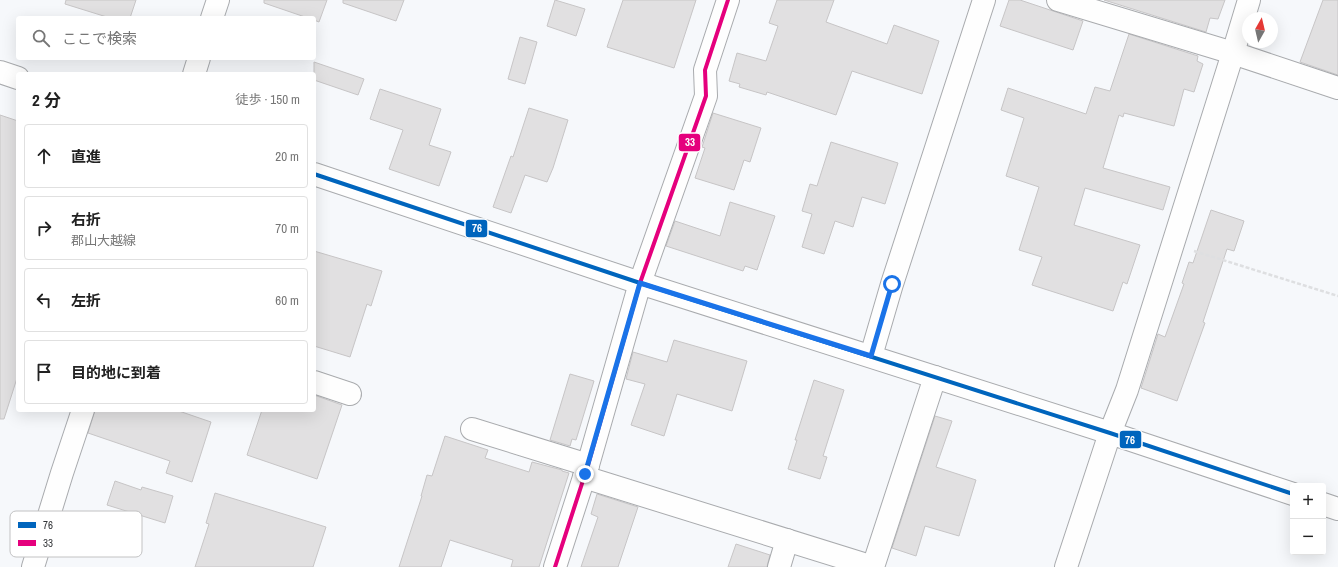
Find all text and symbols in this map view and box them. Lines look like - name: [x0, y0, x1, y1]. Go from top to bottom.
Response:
- north arrow: [1242, 12, 1278, 48]
- search box: [16, 16, 316, 60]
- icon: search: [30, 27, 52, 49]
- text: ここで検索: [62, 28, 137, 49]
- text: 2 分: [32, 88, 61, 111]
- text: 徒歩 · 150 m: [235, 91, 300, 108]
- line badge: 33: [678, 133, 701, 152]
- text: 33: [685, 135, 695, 149]
- icon: ahead: [33, 145, 55, 167]
- text: 直進: [71, 146, 101, 167]
- text: 20 m: [275, 148, 299, 165]
- text: 右折: [71, 209, 101, 230]
- icon: right: [33, 217, 55, 239]
- line badge: 76: [465, 219, 488, 238]
- text: 70 m: [275, 220, 299, 237]
- text: 76: [472, 221, 482, 235]
- text: 郡山大越線: [71, 232, 136, 249]
- route start: [883, 275, 901, 293]
- icon: left: [33, 289, 55, 311]
- text: 左折: [71, 290, 101, 311]
- text: 60 m: [275, 292, 299, 309]
- icon: arrive: [33, 361, 55, 383]
- text: 目的地に到着: [71, 362, 161, 383]
- line badge: 76: [1119, 430, 1142, 449]
- text: 76: [1125, 433, 1135, 447]
- route end: [576, 465, 594, 483]
- map controls: [1290, 483, 1326, 555]
- button: +: [1290, 483, 1326, 519]
- legend: [10, 511, 142, 557]
- text: 76: [43, 518, 53, 532]
- button: −: [1290, 519, 1326, 555]
- text: 33: [43, 536, 53, 550]

